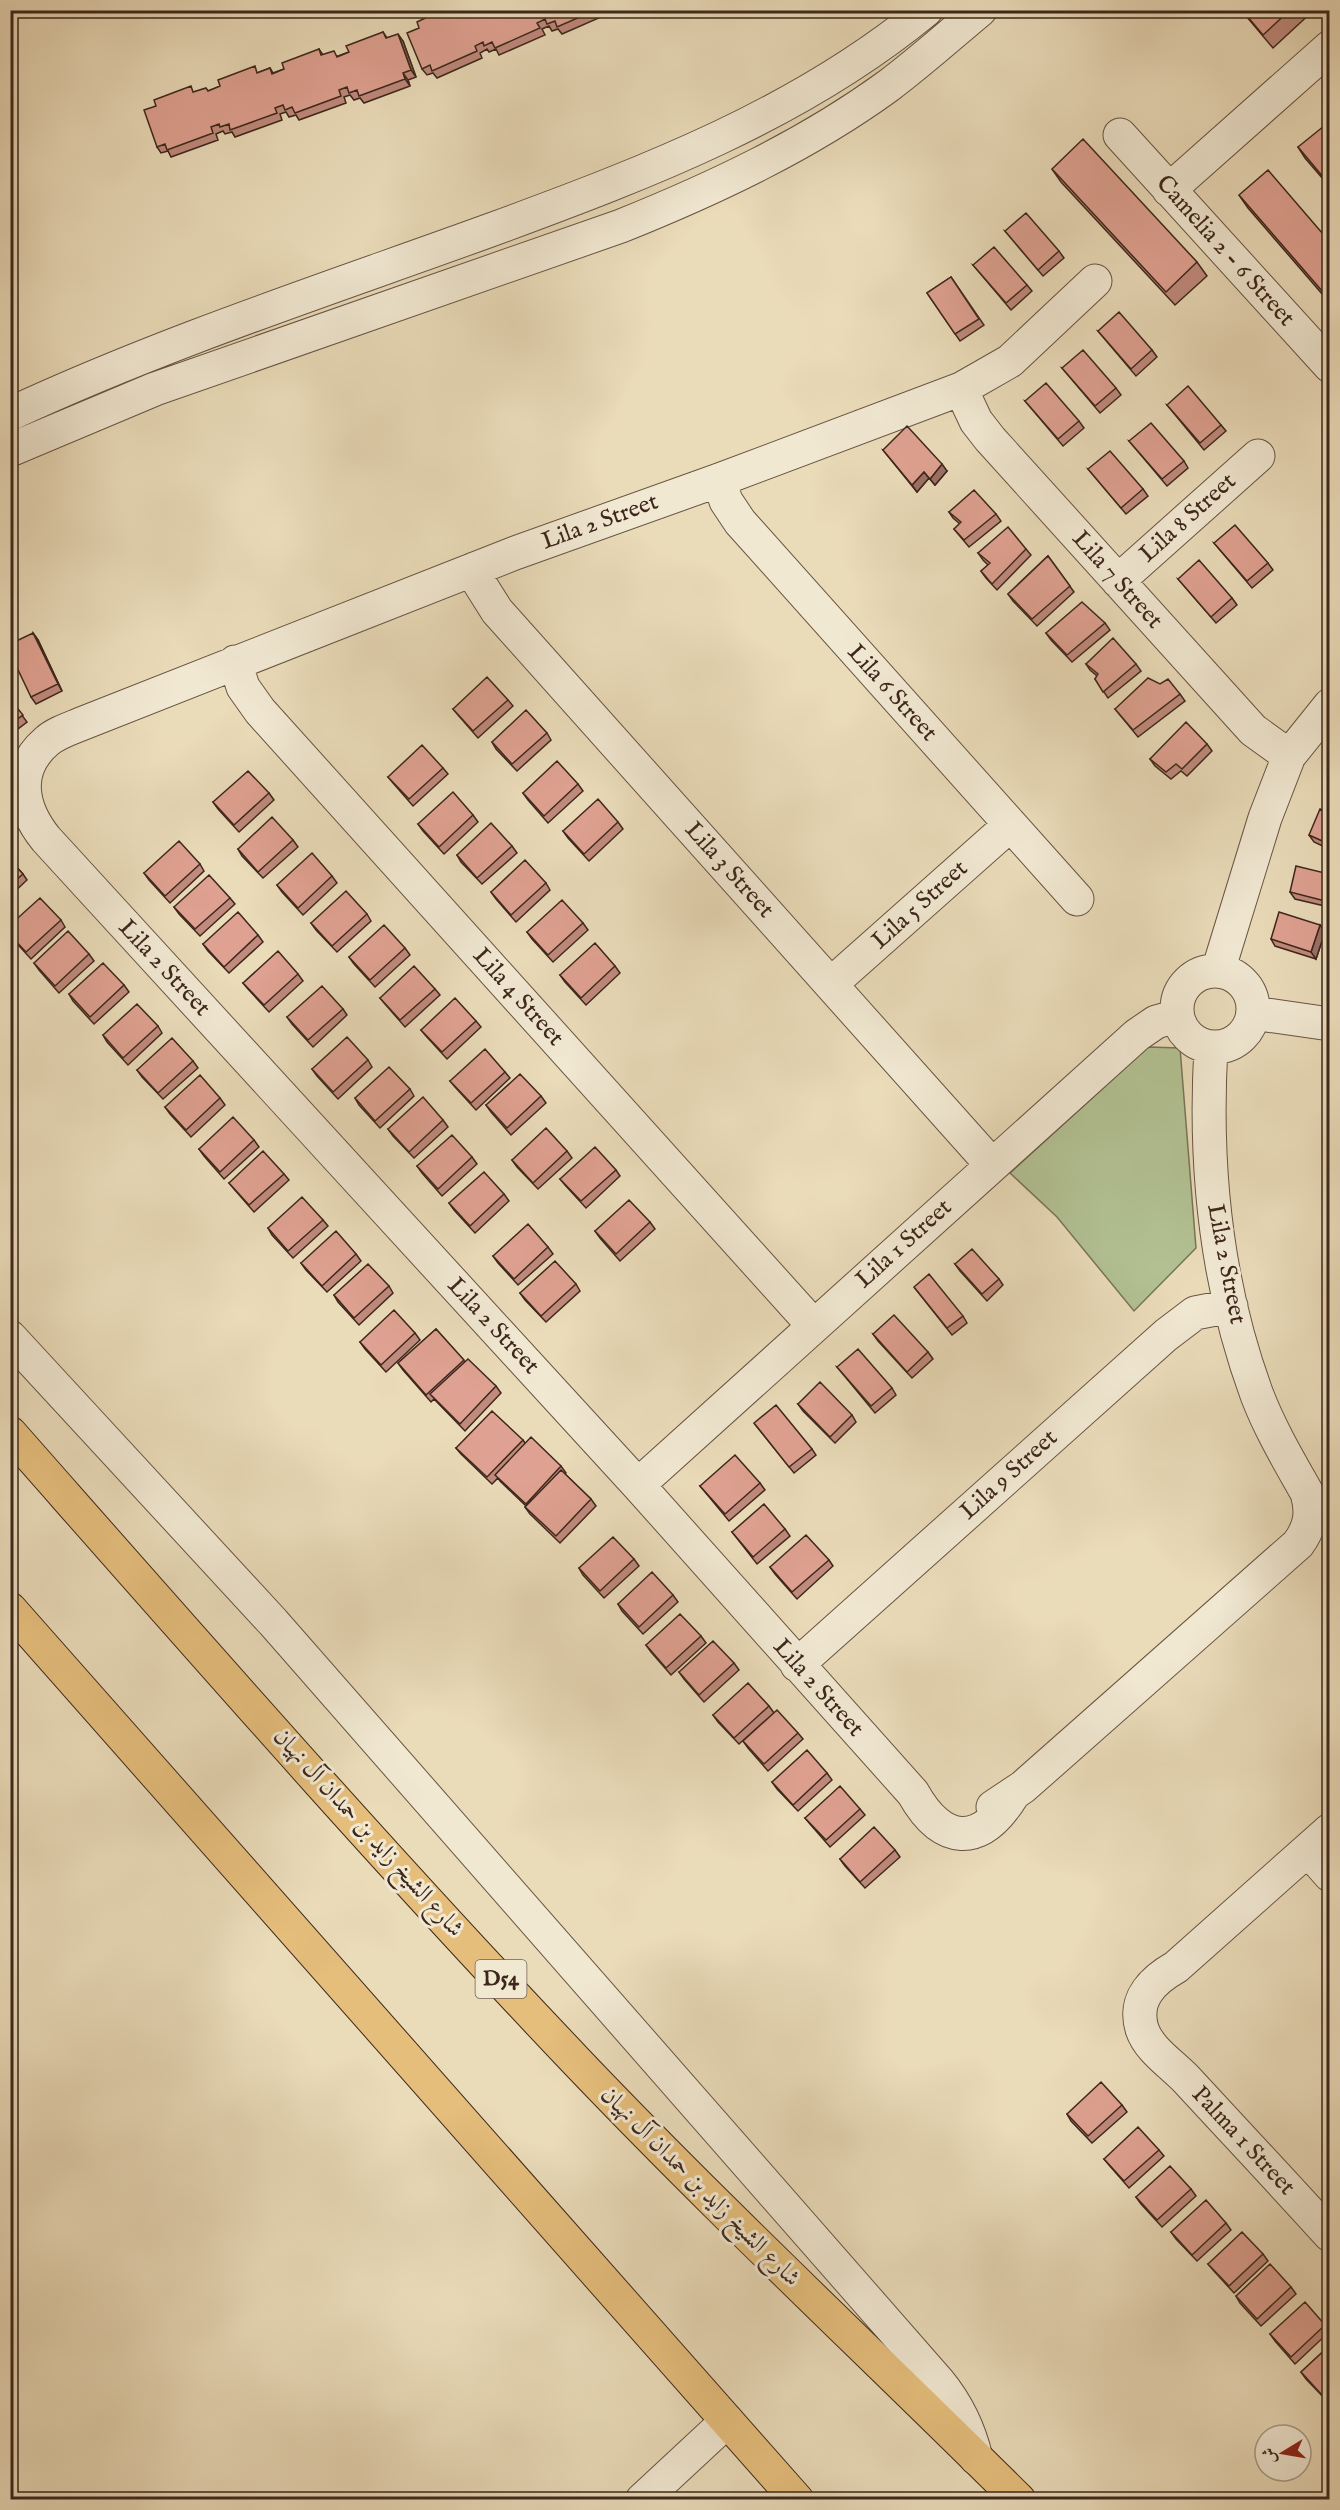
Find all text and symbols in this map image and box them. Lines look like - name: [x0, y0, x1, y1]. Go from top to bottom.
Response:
- street label: Camelia 2 - 6 Street: [1149, 169, 1301, 333]
- street label: Lila 8 Street: [1133, 466, 1243, 570]
- street label: Lila 2 Street: [537, 487, 663, 557]
- street label: Lila 7 Street: [1065, 524, 1169, 636]
- street label: Lila 6 Street: [840, 638, 944, 748]
- street label: Lila 3 Street: [678, 815, 780, 925]
- street label: Lila 5 Street: [865, 854, 975, 956]
- street label: Lila 2 Street: [111, 913, 217, 1023]
- street label: Lila 4 Street: [466, 941, 570, 1053]
- street label: Lila 1 Street: [849, 1193, 959, 1295]
- street label: Lila 2 Street: [1199, 1201, 1253, 1327]
- street label: Lila 2 Street: [440, 1271, 546, 1381]
- street label: Lila 9 Street: [954, 1423, 1064, 1527]
- street label: Lila 2 Street: [766, 1632, 870, 1744]
- street label: شارع الشيخ زايد بن حمدان آل نهيان: [263, 1722, 470, 1947]
- road number: D54: [476, 1960, 526, 1998]
- street label: شارع الشيخ زايد بن حمدان آل نهيان: [590, 2080, 807, 2297]
- street label: Palma 1 Street: [1184, 2080, 1302, 2202]
- north arrow: [1253, 2423, 1313, 2483]
- text: ش: [1259, 2446, 1282, 2465]

